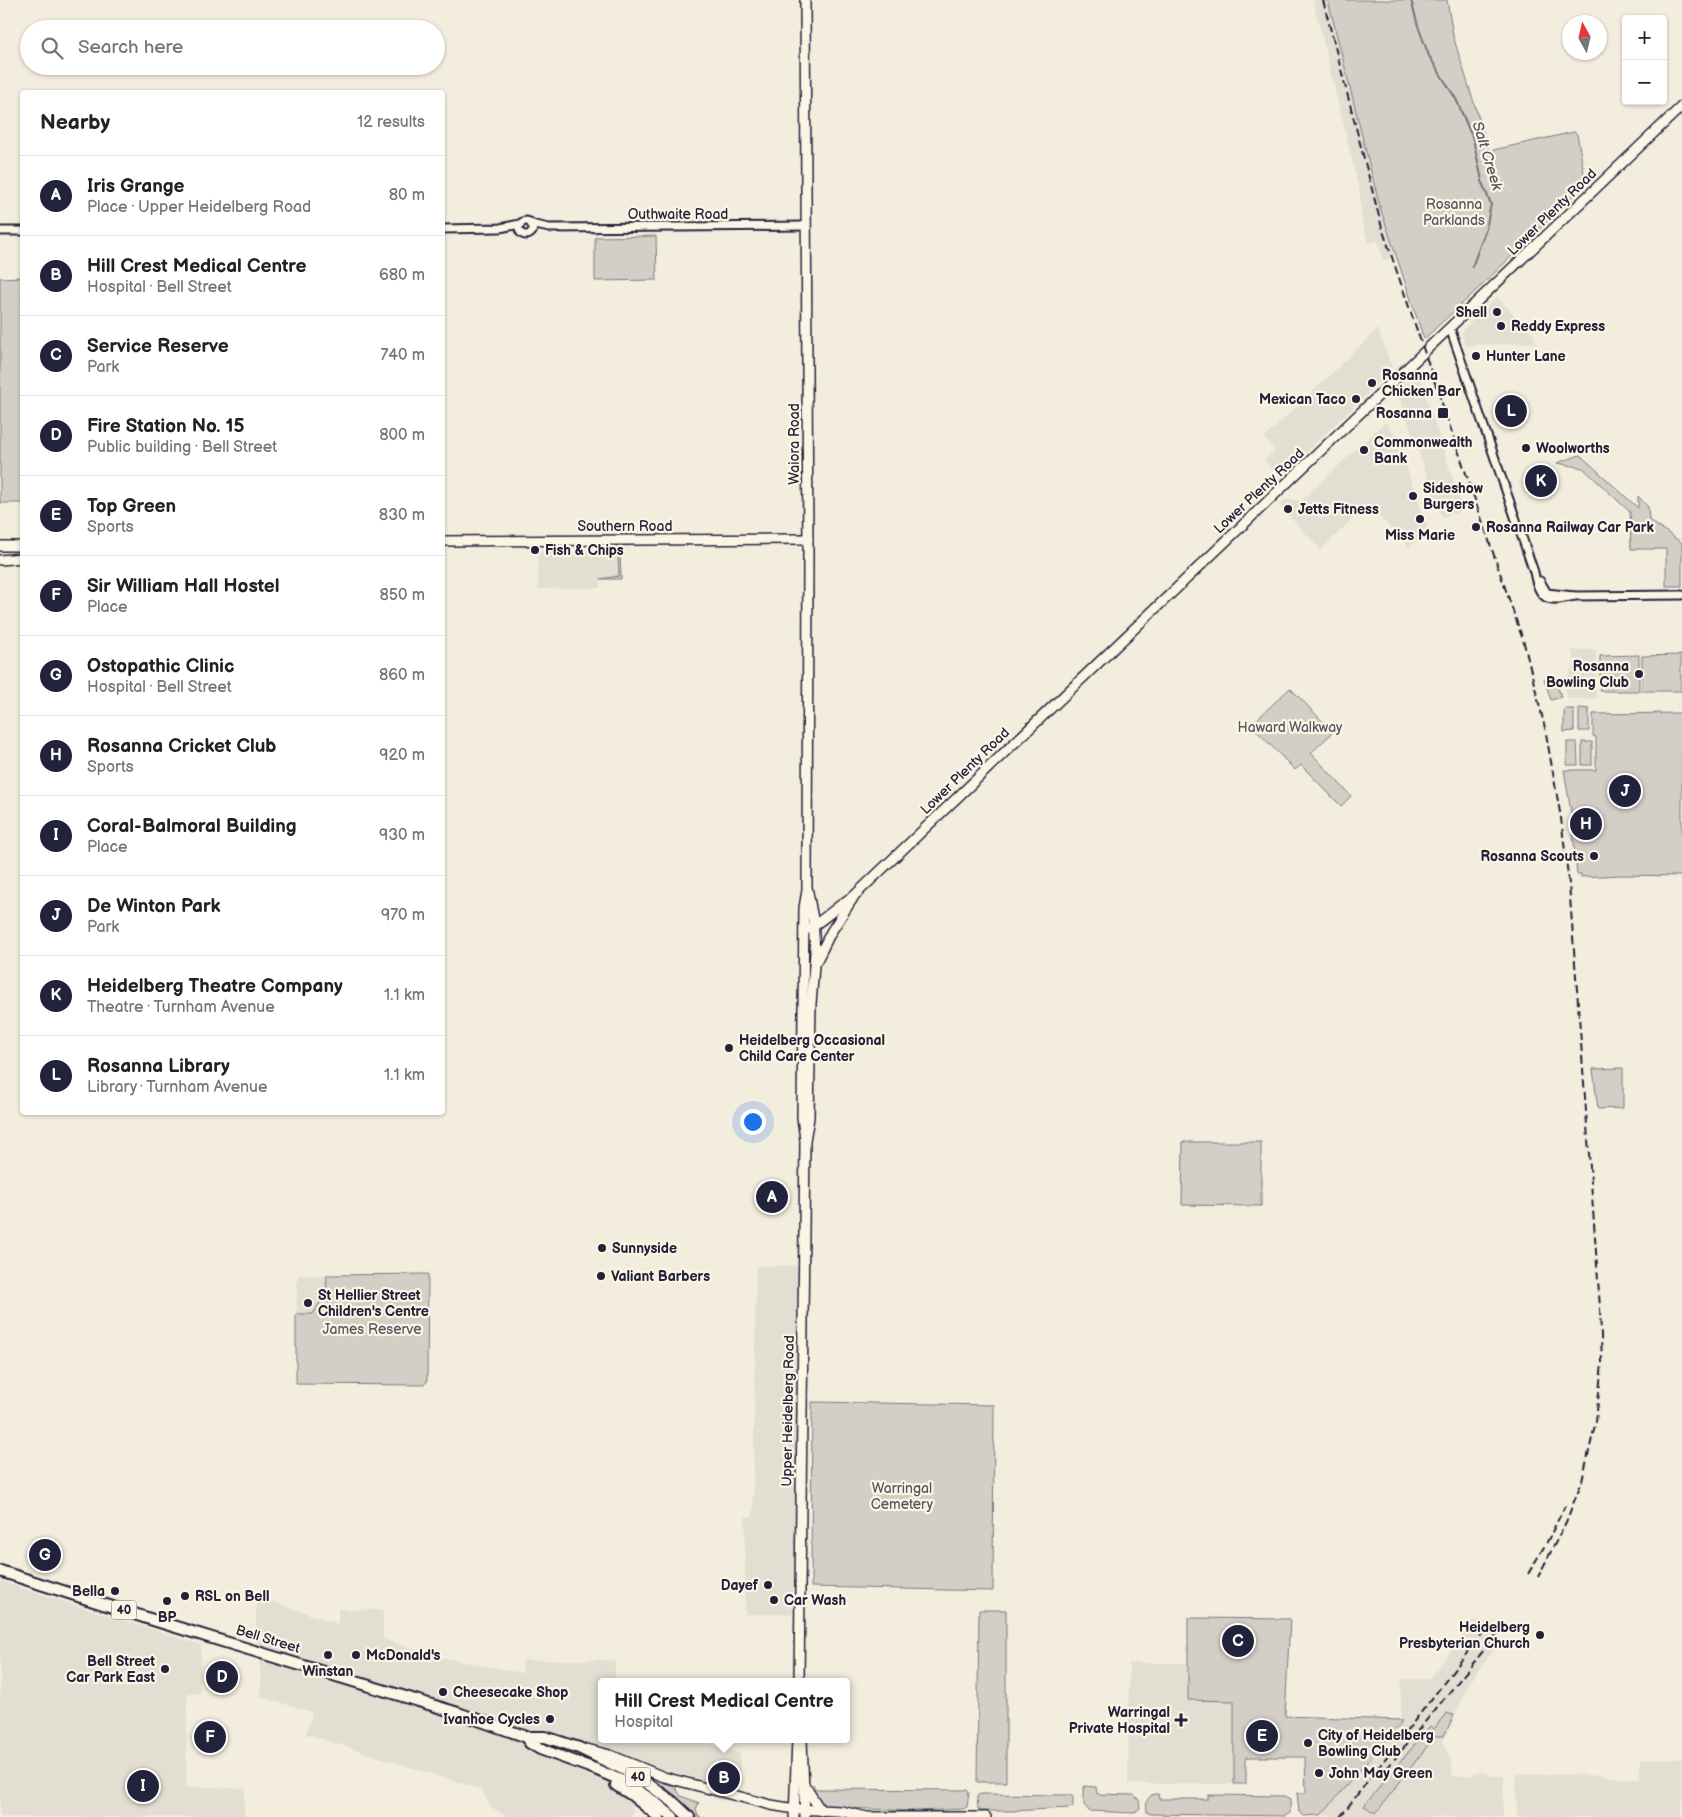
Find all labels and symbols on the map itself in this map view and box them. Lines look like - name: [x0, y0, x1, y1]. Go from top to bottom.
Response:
- north arrow: [1562, 15, 1607, 60]
- water label: Salt Creek: [1468, 119, 1507, 193]
- street label: Lower Plenty Road: [1504, 165, 1600, 259]
- park label: Rosanna Parklands: [1423, 196, 1485, 229]
- street label: Outhwaite Road: [628, 206, 728, 223]
- place label: Shell: [1456, 304, 1487, 321]
- marker: Shell: [1491, 306, 1503, 318]
- place label: Reddy Express: [1511, 318, 1605, 335]
- marker: Reddy Express: [1495, 320, 1507, 332]
- place label: Hunter Lane: [1486, 348, 1566, 365]
- marker: Hunter Lane: [1470, 350, 1482, 362]
- place label: Rosanna Chicken Bar: [1382, 367, 1461, 400]
- marker: Rosanna Chicken Bar: [1366, 377, 1378, 389]
- place label: Mexican Taco: [1259, 391, 1346, 408]
- pin: L: [1495, 392, 1527, 430]
- marker: Mexican Taco: [1350, 393, 1362, 405]
- street label: Waiora Road: [786, 403, 803, 485]
- place label: Rosanna: [1376, 405, 1432, 422]
- marker: Rosanna: [1436, 406, 1450, 420]
- place label: Commonwealth Bank: [1374, 434, 1473, 467]
- place label: Woolworths: [1536, 440, 1610, 457]
- marker: Woolworths: [1520, 442, 1532, 454]
- marker: Commonwealth Bank: [1358, 444, 1370, 456]
- street label: Lower Plenty Road: [1210, 445, 1308, 537]
- pin: K: [1525, 462, 1557, 500]
- place label: Sideshow Burgers: [1423, 480, 1484, 513]
- marker: Sideshow Burgers: [1407, 490, 1419, 502]
- place label: Jetts Fitness: [1298, 501, 1379, 518]
- marker: Jetts Fitness: [1282, 503, 1294, 515]
- marker: Miss Marie: [1414, 513, 1426, 525]
- street label: Southern Road: [577, 518, 673, 535]
- place label: Rosanna Railway Car Park: [1486, 519, 1654, 536]
- marker: Rosanna Railway Car Park: [1470, 521, 1482, 533]
- place label: Miss Marie: [1385, 527, 1455, 544]
- place label: Fish & Chips: [545, 542, 624, 559]
- marker: Fish & Chips: [529, 544, 541, 556]
- place label: Rosanna Bowling Club: [1546, 658, 1629, 691]
- marker: Rosanna Bowling Club: [1633, 668, 1645, 680]
- park label: Haward Walkway: [1238, 719, 1343, 736]
- street label: Lower Plenty Road: [917, 724, 1013, 818]
- pin: J: [1609, 772, 1641, 810]
- pin: H: [1570, 805, 1602, 843]
- place label: Rosanna Scouts: [1481, 848, 1584, 865]
- marker: Rosanna Scouts: [1588, 850, 1600, 862]
- place label: Heidelberg Occasional Child Care Center: [739, 1032, 885, 1065]
- marker: Heidelberg Occasional Child Care Center: [723, 1042, 735, 1054]
- your location: [740, 1109, 766, 1135]
- pin: A: [756, 1178, 788, 1216]
- place label: Sunnyside: [612, 1240, 677, 1257]
- marker: Sunnyside: [596, 1242, 608, 1254]
- place label: Valiant Barbers: [611, 1268, 710, 1285]
- marker: Valiant Barbers: [595, 1270, 607, 1282]
- place label: St Hellier Street Children's Centre: [318, 1287, 429, 1320]
- marker: St Hellier Street Children's Centre: [302, 1297, 314, 1309]
- park label: James Reserve: [323, 1321, 421, 1338]
- street label: Upper Heidelberg Road: [778, 1335, 798, 1487]
- park label: Warringal Cemetery: [871, 1480, 934, 1513]
- pin: G: [29, 1536, 61, 1574]
- place label: Dayef: [721, 1577, 759, 1594]
- marker: Dayef: [762, 1579, 774, 1591]
- place label: Bella: [72, 1583, 105, 1600]
- marker: Bella: [109, 1585, 121, 1597]
- place label: RSL on Bell: [195, 1588, 269, 1605]
- marker: RSL on Bell: [179, 1590, 191, 1602]
- place label: Car Wash: [784, 1592, 846, 1609]
- marker: Car Wash: [768, 1594, 780, 1606]
- marker: BP: [161, 1595, 173, 1607]
- road number: 40: [112, 1600, 136, 1620]
- place label: BP: [158, 1609, 177, 1626]
- place label: Heidelberg Presbyterian Church: [1399, 1619, 1530, 1652]
- street label: Bell Street: [234, 1621, 303, 1657]
- pin: C: [1222, 1622, 1254, 1660]
- marker: Heidelberg Presbyterian Church: [1534, 1629, 1546, 1641]
- place label: McDonald's: [366, 1647, 441, 1664]
- marker: Winstan: [322, 1649, 334, 1661]
- marker: McDonald's: [350, 1649, 362, 1661]
- place label: Bell Street Car Park East: [66, 1653, 155, 1686]
- pin: D: [206, 1658, 238, 1696]
- marker: Bell Street Car Park East: [159, 1663, 171, 1675]
- place label: Winstan: [303, 1663, 354, 1680]
- place label: Cheesecake Shop: [453, 1684, 568, 1701]
- marker: Cheesecake Shop: [437, 1686, 449, 1698]
- place label: Warringal Private Hospital: [1069, 1704, 1170, 1737]
- place label: Ivanhoe Cycles: [443, 1711, 540, 1728]
- marker: Ivanhoe Cycles: [544, 1713, 556, 1725]
- marker: Warringal Private Hospital: [1174, 1713, 1188, 1727]
- pin: E: [1246, 1717, 1278, 1755]
- pin: F: [194, 1718, 226, 1756]
- place label: City of Heidelberg Bowling Club: [1318, 1727, 1434, 1760]
- marker: City of Heidelberg Bowling Club: [1302, 1737, 1314, 1749]
- pin: B: [708, 1759, 740, 1797]
- place label: John May Green: [1329, 1765, 1433, 1782]
- pin: I: [127, 1767, 159, 1805]
- marker: John May Green: [1313, 1767, 1325, 1779]
- road number: 40: [626, 1768, 650, 1786]

